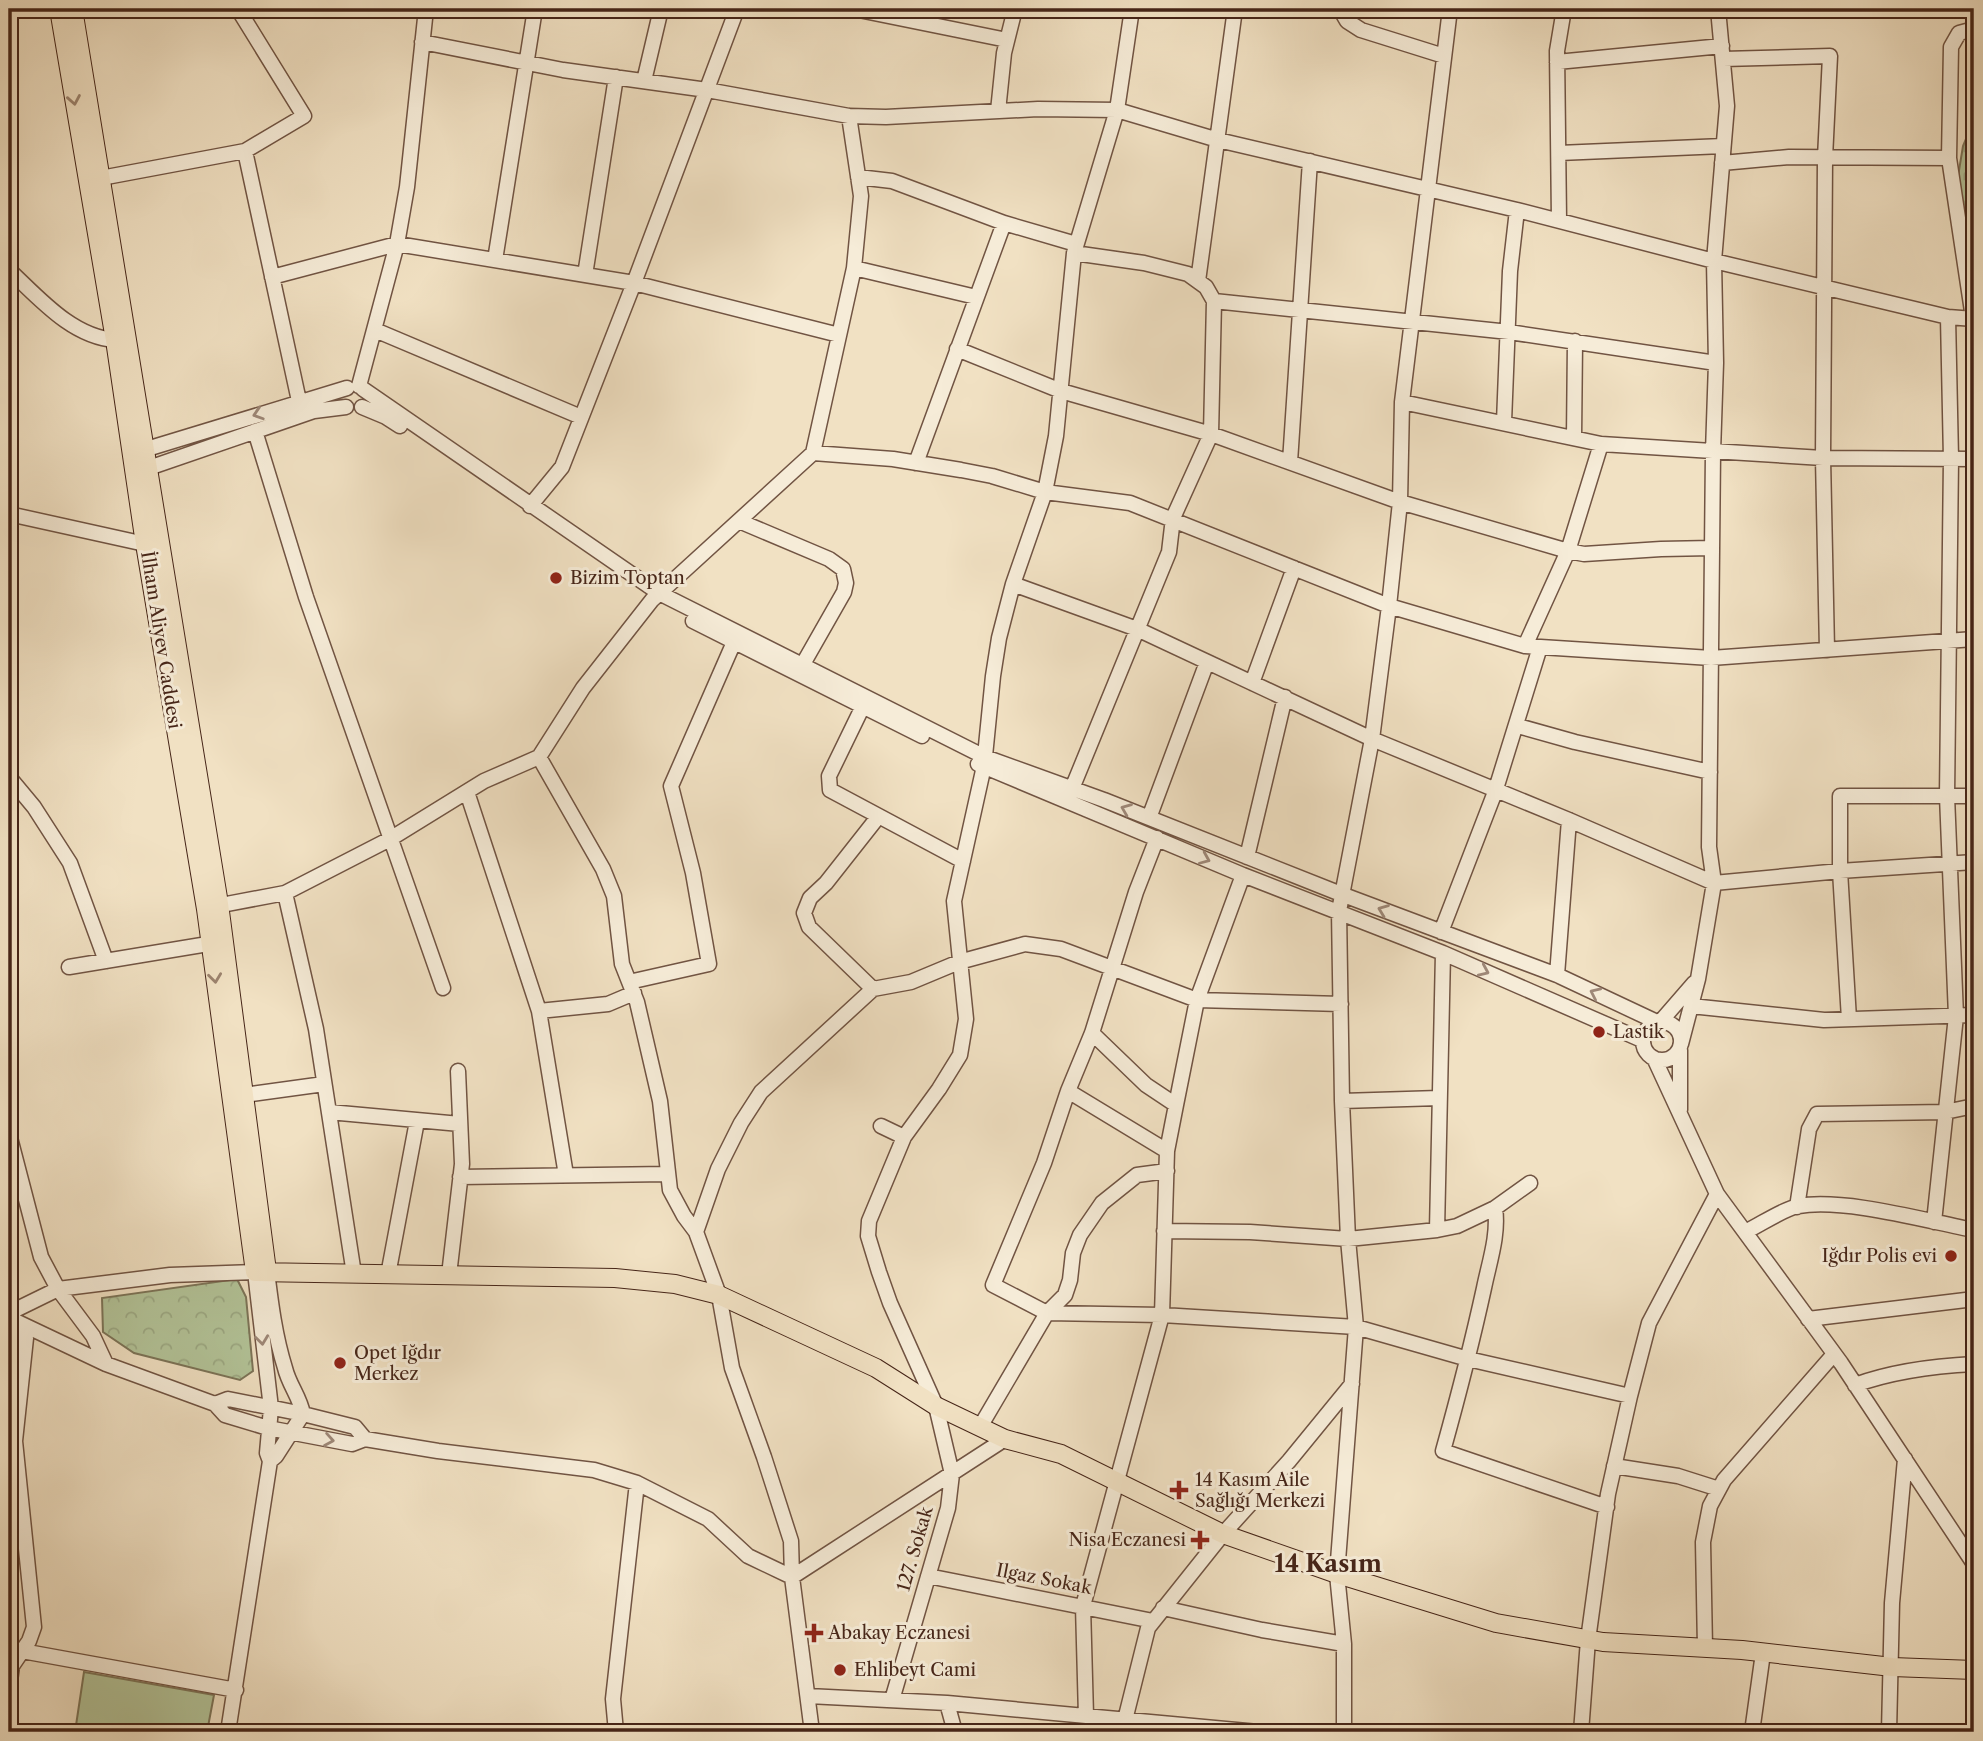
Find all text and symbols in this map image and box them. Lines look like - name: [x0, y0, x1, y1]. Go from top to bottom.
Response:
- one-way arrow: [66, 94, 81, 106]
- one-way arrow: [252, 406, 264, 420]
- street label: İlham Aliyev Caddesi: [136, 549, 187, 731]
- place label: Bizim Toptan: [570, 567, 685, 589]
- marker: Bizim Toptan: [548, 570, 564, 586]
- one-way arrow: [1120, 803, 1133, 817]
- one-way arrow: [1197, 851, 1210, 865]
- one-way arrow: [1378, 904, 1390, 918]
- one-way arrow: [1477, 963, 1489, 977]
- one-way arrow: [207, 972, 222, 984]
- one-way arrow: [1590, 987, 1602, 1001]
- place label: Lastik: [1613, 1021, 1666, 1043]
- marker: Lastik: [1591, 1024, 1607, 1040]
- place label: Iğdır Polis evi: [1822, 1245, 1938, 1267]
- marker: Iğdır Polis evi: [1943, 1248, 1959, 1264]
- one-way arrow: [255, 1334, 270, 1346]
- place label: Opet Iğdır Merkez: [354, 1342, 442, 1385]
- marker: Opet Iğdır Merkez: [332, 1355, 348, 1371]
- one-way arrow: [323, 1432, 335, 1447]
- place label: 14 Kasım Aile Sağlığı Merkezi: [1195, 1469, 1325, 1512]
- marker: 14 Kasım Aile Sağlığı Merkezi: [1169, 1480, 1189, 1500]
- street label: 127. Sokak: [892, 1503, 938, 1594]
- place label: Nisa Eczanesi: [1069, 1529, 1187, 1551]
- marker: Nisa Eczanesi: [1192, 1532, 1208, 1548]
- district label: 14 Kasım: [1274, 1549, 1382, 1578]
- street label: Ilgaz Sokak: [994, 1559, 1095, 1599]
- place label: Abakay Eczanesi: [827, 1622, 971, 1644]
- marker: Abakay Eczanesi: [806, 1625, 822, 1641]
- place label: Ehlibeyt Cami: [854, 1659, 976, 1681]
- marker: Ehlibeyt Cami: [832, 1662, 848, 1678]

